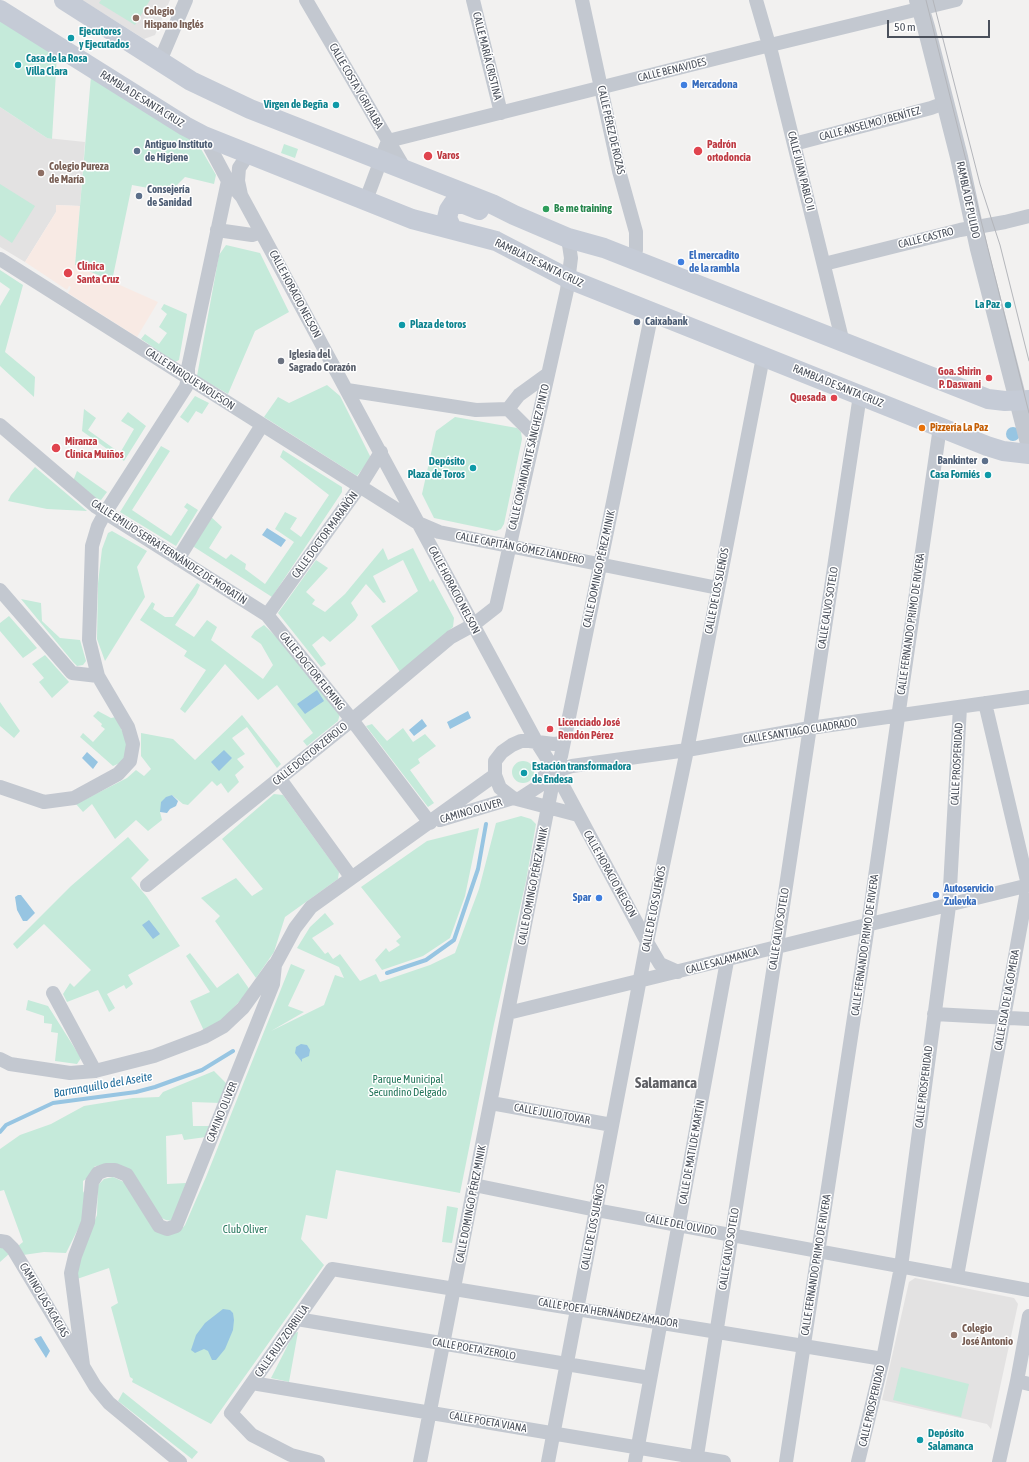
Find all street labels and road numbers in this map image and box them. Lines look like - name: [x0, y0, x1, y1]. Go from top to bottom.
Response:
- street label: CALLE MARÍA CRISTINA: [470, 11, 504, 101]
- street label: CALLE COSTA Y GRIJALBA: [326, 41, 386, 131]
- street label: CALLE BENAVIDES: [636, 55, 708, 85]
- street label: RAMBLA DE SANTA CRUZ: [98, 68, 186, 130]
- street label: CALLE PÉREZ DE ROZAS: [594, 84, 628, 176]
- street label: CALLE ANSELMO J BENÍTEZ: [818, 104, 922, 144]
- street label: CALLE JUAN PABLO II: [785, 130, 817, 212]
- street label: RAMBLA DE PULIDO: [953, 160, 983, 240]
- street label: CALLE CASTRO: [897, 225, 955, 251]
- street label: RAMBLA DE SANTA CRUZ: [493, 236, 585, 290]
- street label: CALLE HORACIO NELSON: [266, 248, 324, 340]
- street label: CALLE ENRIQUE WOLFSON: [143, 345, 237, 413]
- street label: RAMBLA DE SANTA CRUZ: [791, 362, 885, 410]
- street label: CALLE COMANDANTE SÁNCHEZ PINTO: [506, 383, 552, 531]
- street label: CALLE DOCTOR MARAÑÓN: [289, 489, 361, 581]
- street label: CALLE EMILIO SERRA FERNÁNDEZ DE MORATÍN: [89, 497, 249, 607]
- street label: CALLE DOMINGO PÉREZ MINIK: [580, 509, 618, 629]
- street label: CALLE CAPITÁN GÓMEZ LANDERO: [454, 529, 586, 567]
- street label: CALLE HORACIO NELSON: [425, 544, 483, 636]
- street label: CALLE DE LOS SUEÑOS: [702, 547, 732, 635]
- street label: CALLE FERNANDO PRIMO DE RIVERA: [895, 552, 927, 696]
- street label: CALLE CALVO SOTELO: [815, 566, 841, 650]
- street label: CALLE DOCTOR FLEMING: [277, 629, 347, 713]
- street label: CALLE SANTIAGO CUADRADO: [742, 716, 858, 746]
- street label: CALLE DOCTOR ZEROLO: [270, 720, 350, 788]
- street label: CALLE PROSPERIDAD: [948, 722, 966, 806]
- street label: CAMINO OLIVER: [438, 796, 504, 826]
- street label: CALLE DOMINGO PÉREZ MINIK: [515, 826, 551, 946]
- street label: CALLE HORACIO NELSON: [581, 828, 639, 920]
- street label: CALLE DE LOS SUEÑOS: [639, 865, 669, 953]
- street label: CALLE FERNANDO PRIMO DE RIVERA: [849, 873, 881, 1017]
- street label: CALLE CALVO SOTELO: [766, 887, 792, 971]
- street label: CALLE SALAMANCA: [684, 945, 760, 977]
- street label: CALLE ISLA DE LA GOMERA: [992, 948, 1022, 1052]
- street label: CALLE PROSPERIDAD: [912, 1045, 936, 1129]
- street label: CAMINO OLIVER: [204, 1080, 240, 1144]
- street label: CALLE DE MATILDE MARTÍN: [676, 1098, 708, 1206]
- street label: CALLE JULIO TOVAR: [513, 1101, 591, 1127]
- street label: CALLE DOMINGO PÉREZ MINIK: [453, 1144, 489, 1264]
- street label: CALLE DE LOS SUEÑOS: [578, 1183, 608, 1271]
- street label: CALLE FERNANDO PRIMO DE RIVERA: [798, 1193, 834, 1337]
- street label: CALLE CALVO SOTELO: [716, 1207, 742, 1291]
- street label: CALLE DEL OLVIDO: [644, 1212, 718, 1238]
- street label: CAMINO LAS ACACIAS: [17, 1261, 71, 1339]
- street label: CALLE POETA HERNÁNDEZ AMADOR: [537, 1295, 679, 1331]
- street label: CALLE RUIZ ZORRILLA: [252, 1302, 312, 1380]
- street label: CALLE POETA ZEROLO: [431, 1335, 517, 1363]
- street label: CALLE PROSPERIDAD: [856, 1364, 888, 1448]
- street label: CALLE POETA VIANA: [448, 1409, 528, 1435]

